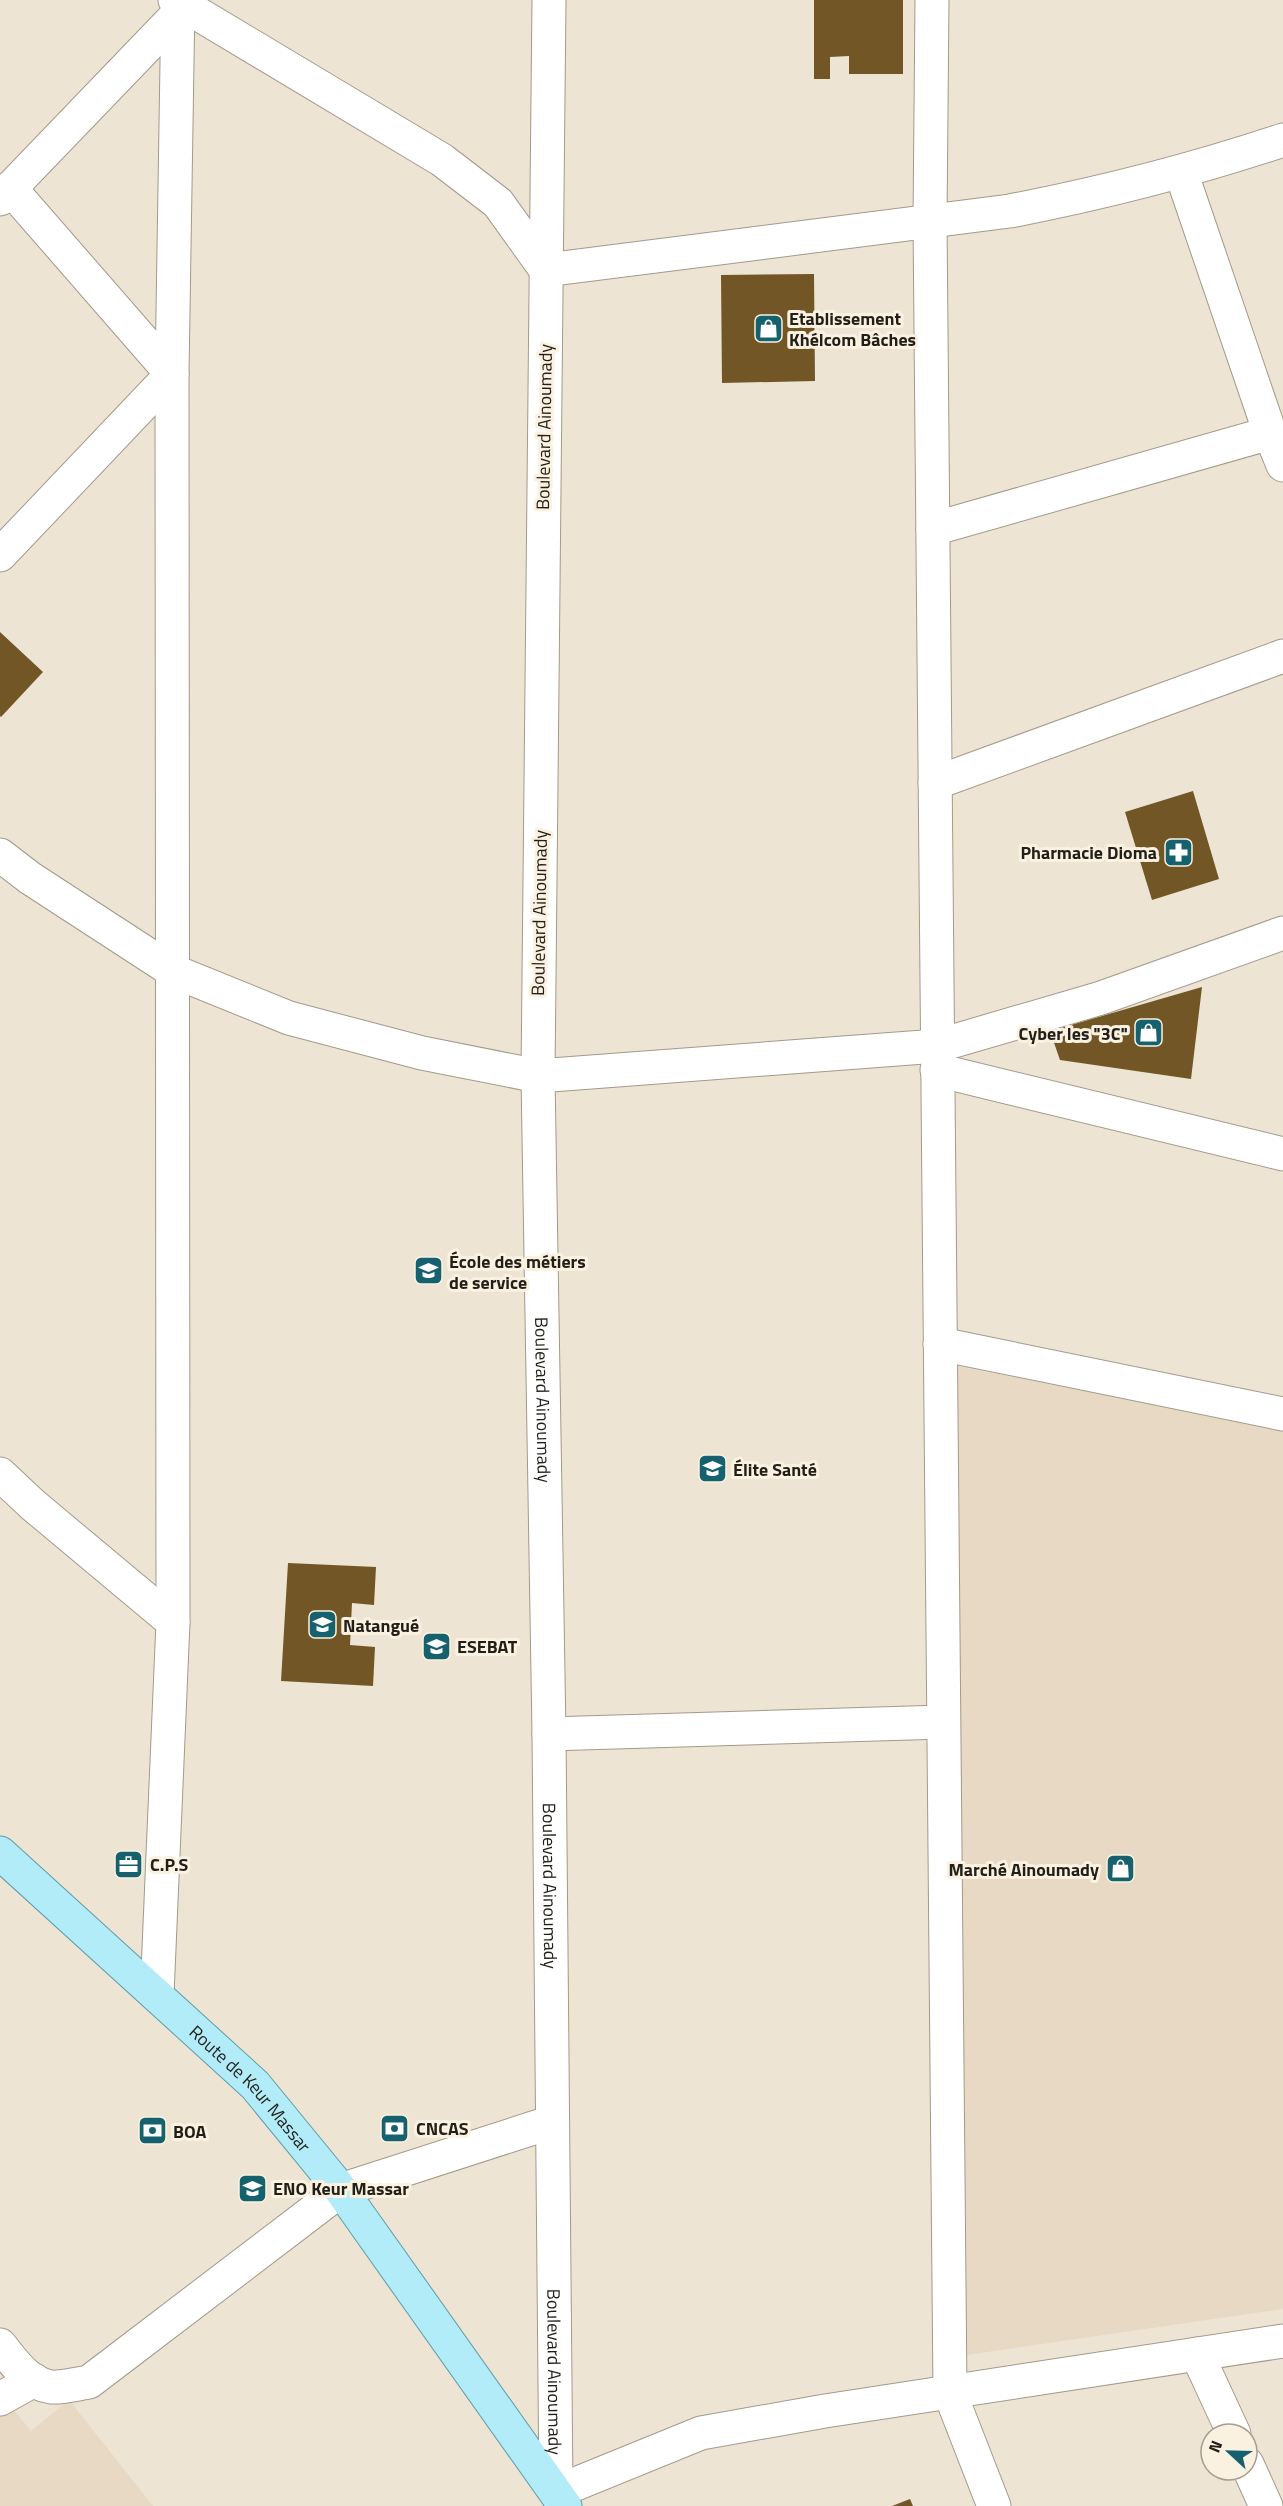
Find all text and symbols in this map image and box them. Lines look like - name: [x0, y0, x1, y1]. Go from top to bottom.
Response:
- place label: Etablissement Khélcom Bâches: [789, 305, 916, 353]
- shop icon: Etablissement Khélcom Bâches: [752, 312, 784, 344]
- street label: Boulevard Ainoumady: [529, 344, 559, 510]
- street label: Boulevard Ainoumady: [524, 830, 554, 996]
- pharmacy icon: Pharmacie Dioma: [1162, 836, 1194, 868]
- place label: Pharmacie Dioma: [1020, 839, 1157, 866]
- shop icon: Cyber les "3C": [1133, 1017, 1165, 1049]
- place label: Cyber les "3C": [1019, 1020, 1128, 1047]
- place label: École des métiers de service: [449, 1248, 586, 1296]
- school or university icon: École des métiers de service: [412, 1255, 444, 1287]
- street label: Boulevard Ainoumady: [529, 1317, 558, 1483]
- school or university icon: Élite Santé: [696, 1453, 728, 1485]
- place label: Élite Santé: [733, 1456, 817, 1483]
- school or university icon: Natangué: [306, 1609, 338, 1641]
- place label: Natangué: [343, 1612, 419, 1639]
- school or university icon: ESEBAT: [420, 1630, 452, 1662]
- place label: ESEBAT: [457, 1633, 518, 1660]
- street label: Boulevard Ainoumady: [536, 1803, 565, 1969]
- office icon: C.P.S: [113, 1848, 145, 1880]
- place label: C.P.S: [150, 1851, 188, 1878]
- shop icon: Marché Ainoumady: [1104, 1853, 1136, 1885]
- place label: Marché Ainoumady: [948, 1856, 1099, 1883]
- street label: Route de Keur Massar: [184, 2018, 318, 2158]
- bank icon: CNCAS: [379, 2112, 411, 2144]
- bank icon: BOA: [136, 2115, 168, 2147]
- place label: CNCAS: [416, 2115, 469, 2142]
- place label: BOA: [173, 2118, 207, 2145]
- school or university icon: ENO Keur Massar: [236, 2172, 268, 2204]
- place label: ENO Keur Massar: [273, 2175, 409, 2202]
- street label: Boulevard Ainoumady: [541, 2289, 569, 2455]
- north arrow: [1199, 2422, 1259, 2482]
- text: N: [1202, 2437, 1228, 2456]

